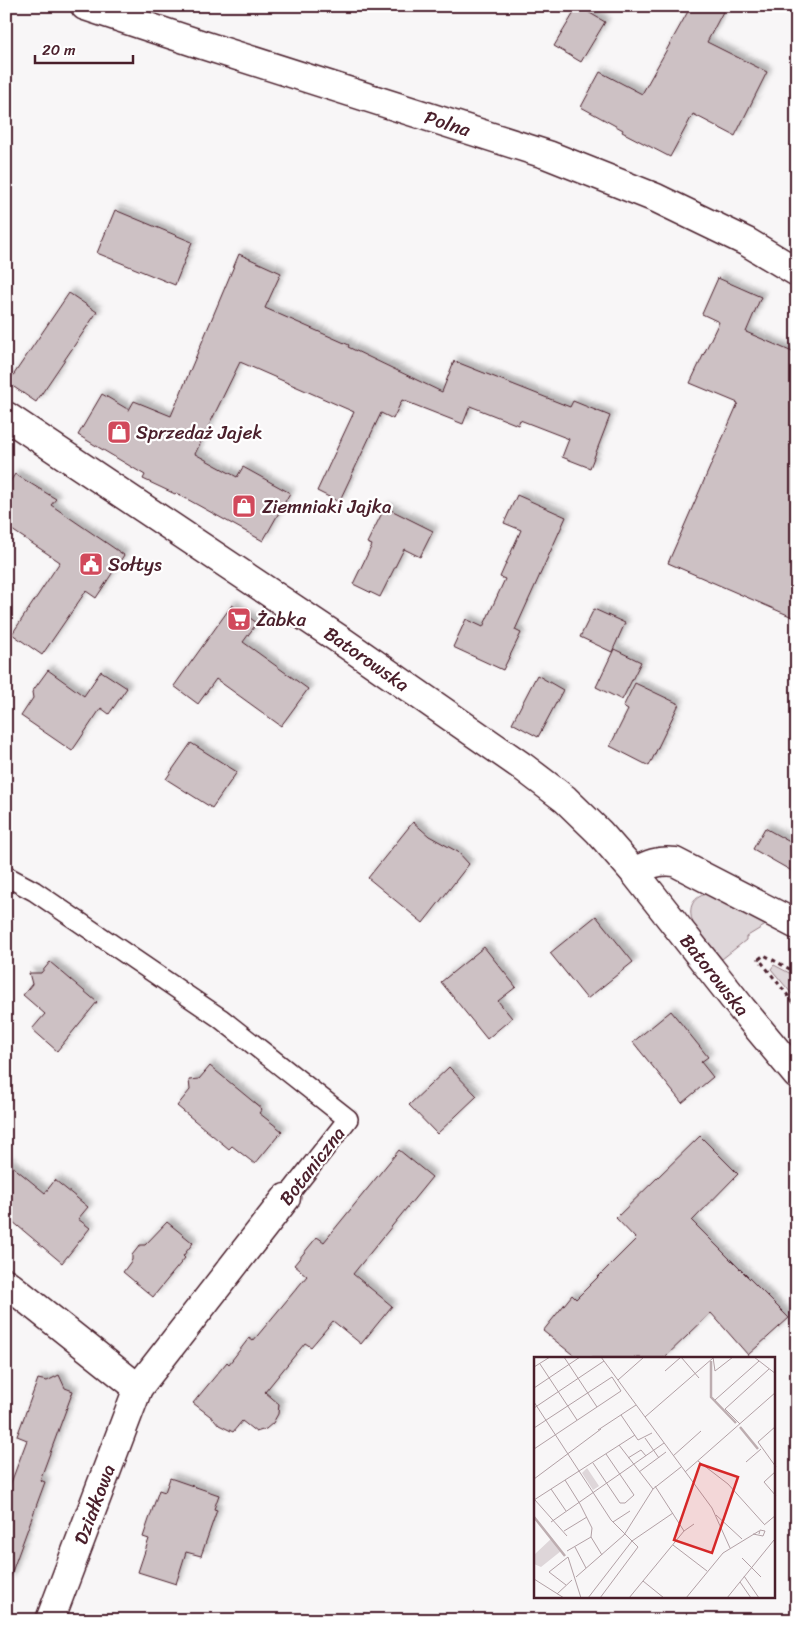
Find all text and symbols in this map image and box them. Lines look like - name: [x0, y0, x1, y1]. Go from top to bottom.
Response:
- scale bar: [35, 32, 132, 64]
- text: 20 m: [42, 37, 76, 63]
- street label: Polna: [420, 100, 475, 146]
- place label: Sprzedaż Jajek: [136, 416, 263, 449]
- shop icon: Sprzedaż Jajek: [106, 419, 132, 445]
- place label: Ziemniaki Jajka: [262, 490, 392, 523]
- shop icon: Ziemniaki Jajka: [231, 493, 257, 519]
- place label: Sołtys: [108, 548, 162, 581]
- public building icon: Sołtys: [78, 551, 104, 577]
- place label: Żabka: [256, 603, 306, 636]
- supermarket icon: Żabka: [226, 606, 252, 632]
- street label: Batorowska: [317, 617, 417, 700]
- street label: Batorowska: [672, 926, 758, 1024]
- street label: Botaniczna: [270, 1119, 354, 1213]
- inset map: [534, 1357, 776, 1598]
- street label: Działkowa: [64, 1459, 124, 1549]

